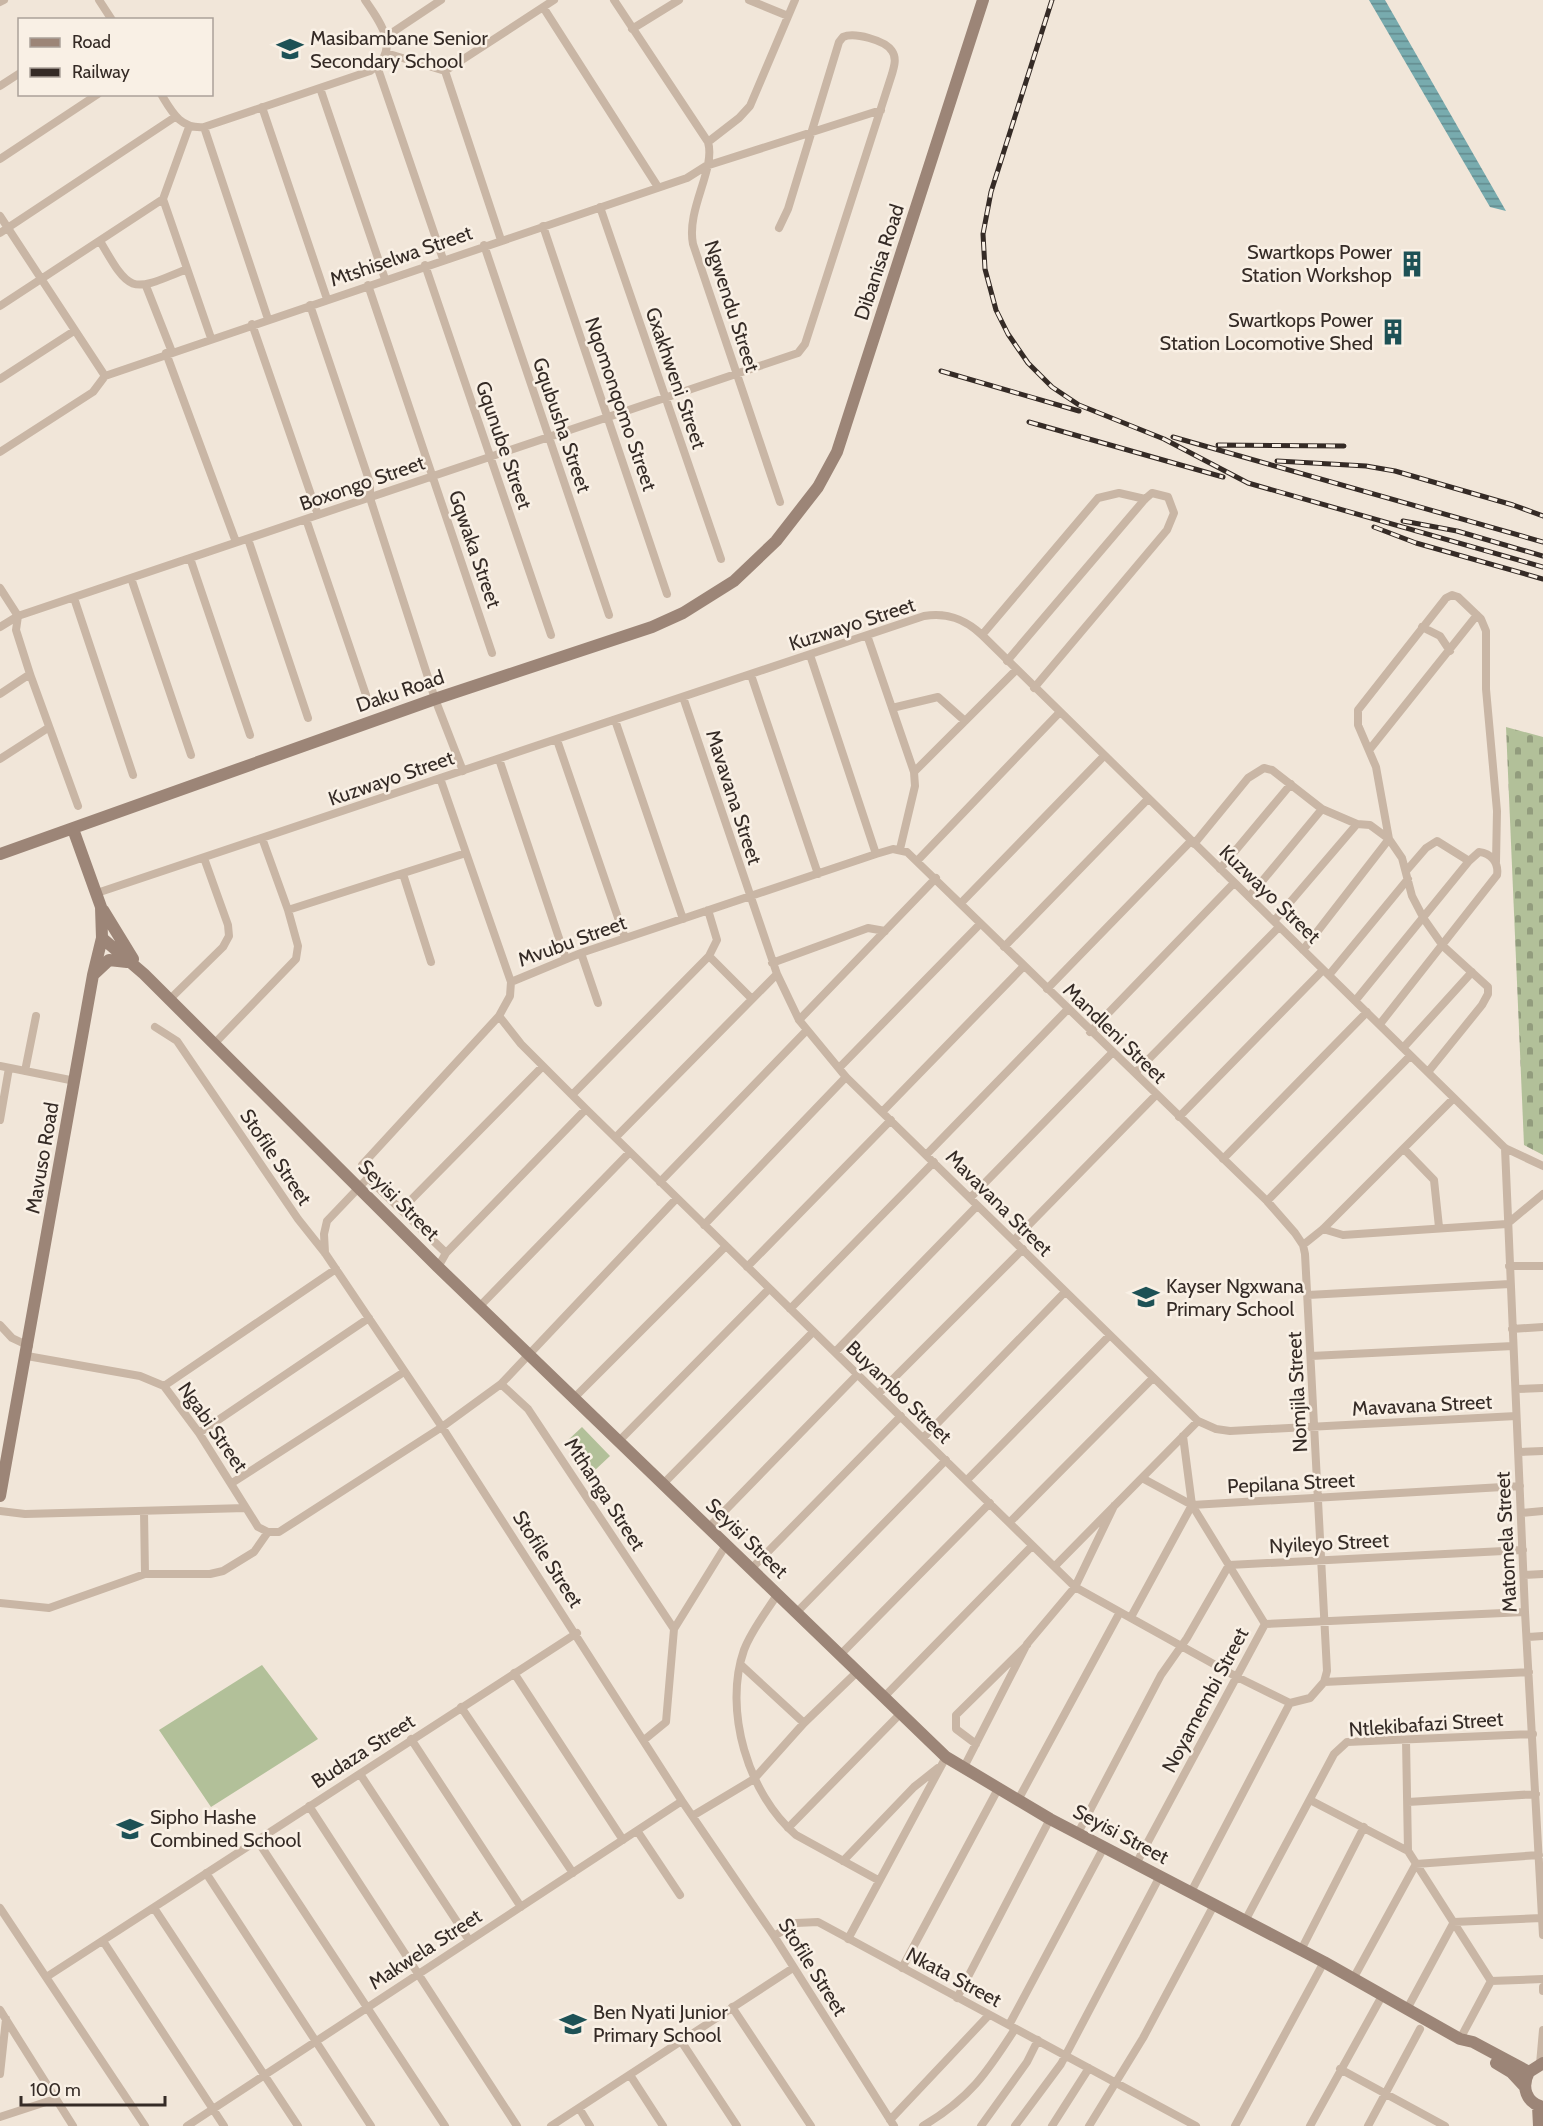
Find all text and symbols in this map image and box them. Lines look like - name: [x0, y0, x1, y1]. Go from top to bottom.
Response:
- legend: [18, 18, 213, 96]
- place label: Masibambane Senior Secondary School: [310, 26, 488, 73]
- text: Road: [72, 31, 111, 53]
- school or university icon: Masibambane Senior Secondary School: [275, 34, 305, 64]
- text: Railway: [72, 61, 130, 83]
- street label: Dibanisa Road: [849, 201, 909, 323]
- street label: Mtshiselwa Street: [327, 220, 476, 292]
- street label: Ngwendu Street: [699, 237, 765, 375]
- place label: Swartkops Power Station Workshop: [1241, 240, 1393, 287]
- building icon: Swartkops Power Station Workshop: [1397, 249, 1427, 279]
- street label: Gxakhweni Street: [641, 304, 712, 452]
- place label: Swartkops Power Station Locomotive Shed: [1160, 308, 1374, 355]
- street label: Nqomonqomo Street: [580, 314, 662, 494]
- building icon: Swartkops Power Station Locomotive Shed: [1378, 317, 1408, 347]
- street label: Gqubusha Street: [528, 354, 596, 496]
- street label: Gqunube Street: [471, 378, 537, 512]
- street label: Boxongo Street: [296, 450, 428, 516]
- street label: Gqwaka Street: [444, 487, 506, 611]
- street label: Kuzwayo Street: [786, 592, 918, 656]
- street label: Daku Road: [353, 665, 447, 717]
- street label: Mavavana Street: [701, 727, 767, 868]
- street label: Kuzwayo Street: [325, 745, 457, 811]
- street label: Kuzwayo Street: [1214, 840, 1326, 948]
- street label: Mvubu Street: [515, 910, 630, 972]
- street label: Mandleni Street: [1058, 978, 1172, 1088]
- street label: Mavuso Road: [20, 1100, 64, 1216]
- street label: Stofile Street: [235, 1104, 317, 1210]
- street label: Mavavana Street: [941, 1145, 1057, 1261]
- street label: Seyisi Street: [354, 1155, 445, 1246]
- place label: Kayser Ngxwana Primary School: [1166, 1274, 1304, 1321]
- school or university icon: Kayser Ngxwana Primary School: [1131, 1282, 1161, 1312]
- street label: Nomjila Street: [1282, 1331, 1312, 1453]
- street label: Buyambo Street: [841, 1336, 957, 1449]
- street label: Ngabi Street: [173, 1377, 253, 1477]
- street label: Mavavana Street: [1351, 1389, 1493, 1421]
- street label: Mthanga Street: [560, 1433, 651, 1555]
- street label: Pepilana Street: [1227, 1468, 1356, 1498]
- street label: Matomela Street: [1490, 1471, 1522, 1613]
- street label: Seyisi Street: [701, 1493, 793, 1583]
- street label: Stofile Street: [508, 1506, 588, 1612]
- street label: Nyileyo Street: [1269, 1528, 1390, 1558]
- street label: Noyamembi Street: [1157, 1623, 1253, 1777]
- street label: Ntlekibafazi Street: [1348, 1707, 1504, 1741]
- street label: Budaza Street: [307, 1709, 419, 1793]
- street label: Seyisi Street: [1069, 1799, 1173, 1869]
- place label: Sipho Hashe Combined School: [150, 1805, 302, 1852]
- school or university icon: Sipho Hashe Combined School: [115, 1814, 145, 1844]
- street label: Makwela Street: [364, 1904, 486, 1994]
- street label: Stofile Street: [774, 1914, 853, 2020]
- street label: Nkata Street: [902, 1942, 1006, 2012]
- place label: Ben Nyati Junior Primary School: [593, 2000, 728, 2047]
- school or university icon: Ben Nyati Junior Primary School: [558, 2009, 588, 2039]
- scale bar: [21, 2069, 165, 2107]
- text: 100 m: [30, 2079, 81, 2101]

